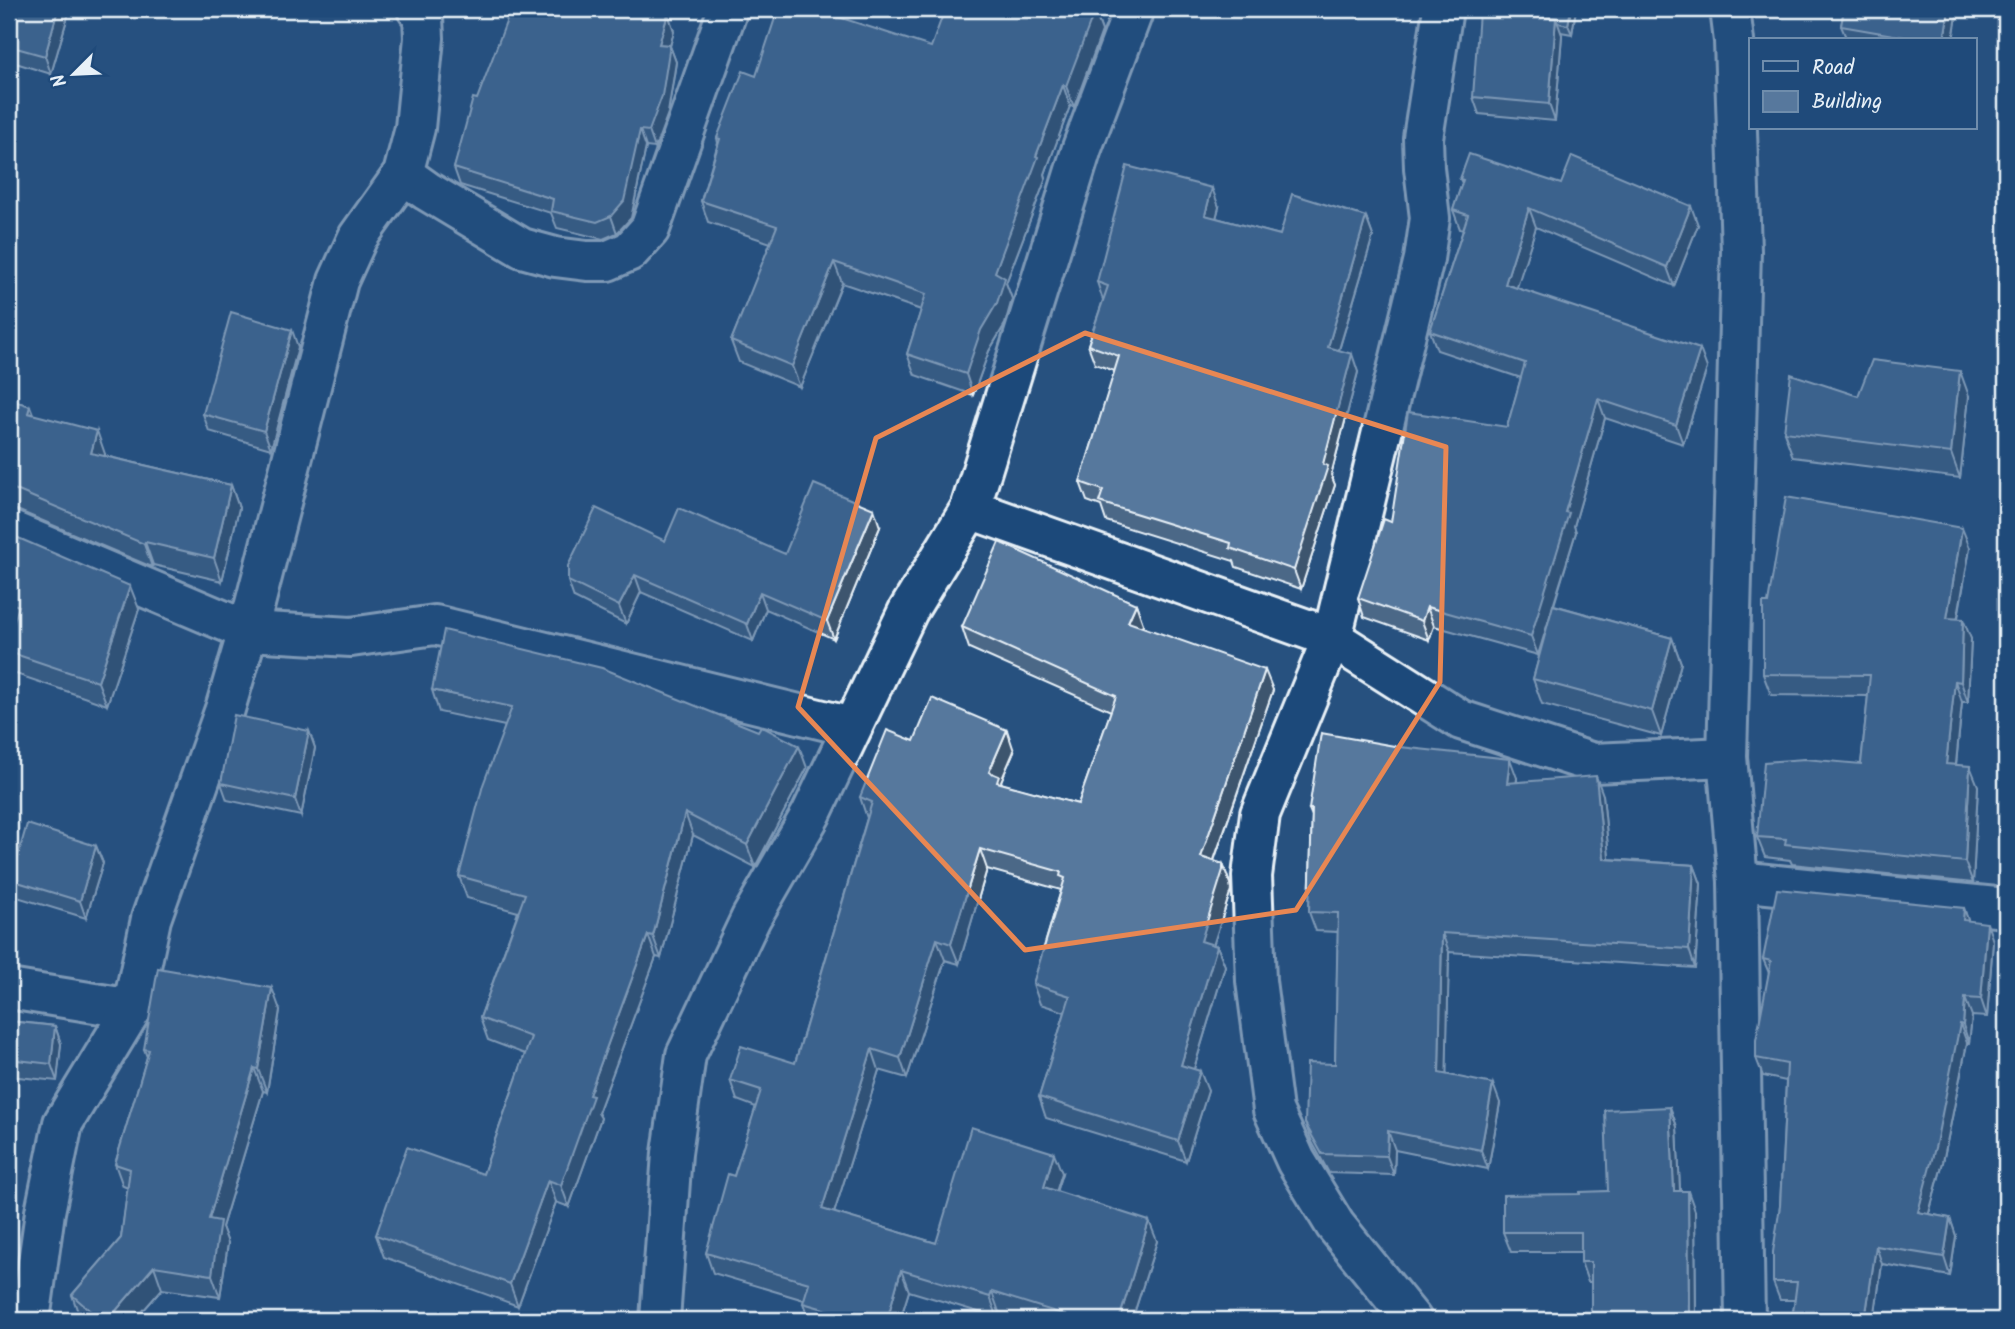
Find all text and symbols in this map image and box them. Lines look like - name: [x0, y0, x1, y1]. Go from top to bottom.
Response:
- north arrow: [38, 38, 108, 108]
- legend: [1749, 38, 1976, 130]
- text: Road: [1812, 52, 1855, 85]
- text: N: [44, 69, 76, 92]
- text: Building: [1812, 86, 1882, 119]

